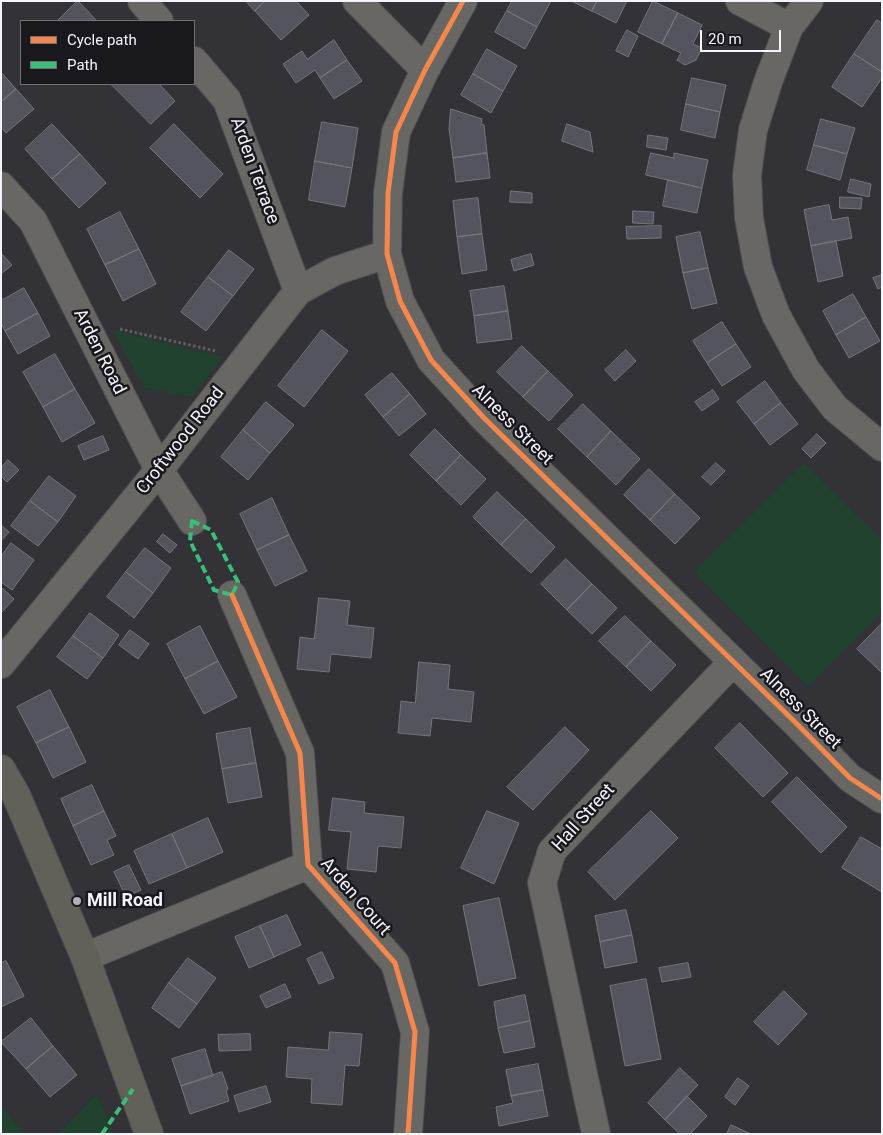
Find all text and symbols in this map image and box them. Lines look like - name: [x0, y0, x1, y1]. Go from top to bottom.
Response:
- legend: [20, 20, 195, 85]
- scale bar: [703, 20, 784, 52]
- text: 20 m: [708, 30, 742, 48]
- text: Cycle path: [67, 31, 137, 49]
- text: Path: [67, 56, 98, 74]
- street label: Arden Terrace: [225, 115, 283, 227]
- street label: Arden Road: [68, 306, 130, 398]
- street label: Alness Street: [467, 380, 557, 470]
- street label: Croftwood Road: [132, 383, 230, 499]
- street label: Alness Street: [755, 664, 845, 754]
- street label: Hall Street: [548, 780, 620, 856]
- street label: Arden Court: [315, 854, 395, 940]
- place label: Mill Road: [87, 890, 163, 912]
- marker: Mill Road: [71, 895, 83, 907]

